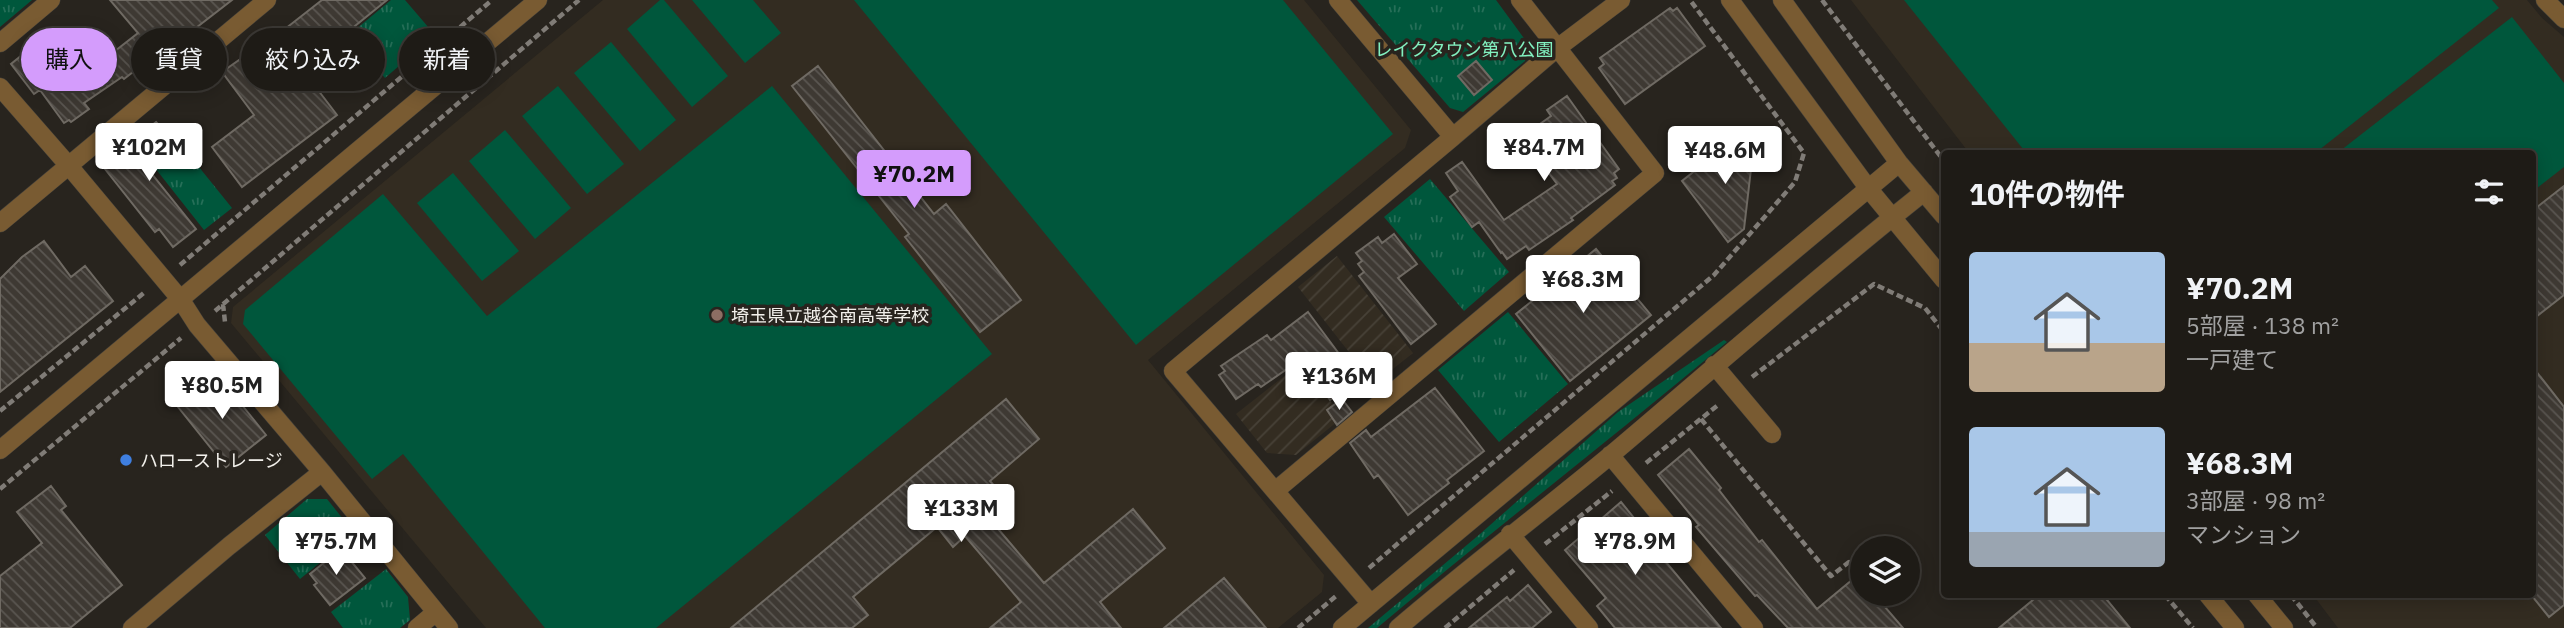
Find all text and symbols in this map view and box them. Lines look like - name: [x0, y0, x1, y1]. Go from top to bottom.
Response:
- chip: 購入: [21, 28, 117, 91]
- chip: 賃貸: [131, 28, 227, 91]
- chip: 絞り込み: [241, 28, 385, 91]
- chip: 新着: [399, 28, 495, 91]
- park label: レイクタウン第八公園: [1375, 38, 1553, 61]
- pin: ¥102M: [100, 124, 198, 183]
- pin: ¥84.7M: [1487, 124, 1601, 183]
- pin: ¥48.6M: [1668, 127, 1782, 186]
- text: ¥102M: [111, 131, 187, 161]
- text: ¥84.7M: [1503, 131, 1585, 161]
- text: ¥48.6M: [1684, 134, 1766, 164]
- pin: ¥70.2M: [857, 150, 971, 210]
- text: ¥70.2M: [873, 158, 955, 188]
- icon: filters: [2470, 173, 2508, 211]
- text: 10件の物件: [1969, 174, 2125, 213]
- pin: ¥68.3M: [1526, 256, 1640, 315]
- text: ¥68.3M: [1542, 263, 1624, 293]
- text: ¥70.2M: [2186, 268, 2293, 307]
- icon: home: [2025, 280, 2109, 364]
- place label: 埼玉県立越谷南高等学校: [731, 304, 929, 327]
- marker: 埼玉県立越谷南高等学校: [709, 307, 725, 323]
- text: 5部屋 · 138 m²: [2186, 310, 2339, 340]
- text: 一戸建て: [2186, 344, 2278, 374]
- pin: ¥136M: [1290, 352, 1388, 412]
- text: ¥136M: [1301, 360, 1377, 390]
- pin: ¥80.5M: [165, 362, 279, 421]
- text: ¥80.5M: [181, 369, 263, 399]
- text: ¥68.3M: [2186, 443, 2293, 482]
- place label: ハローストレージ: [140, 449, 283, 472]
- marker: ハローストレージ: [118, 452, 134, 468]
- icon: home: [2025, 455, 2109, 539]
- pin: ¥133M: [912, 484, 1010, 544]
- text: 3部屋 · 98 m²: [2186, 485, 2325, 515]
- text: ¥133M: [923, 492, 999, 522]
- pin: ¥75.7M: [279, 518, 393, 577]
- pin: ¥78.9M: [1578, 518, 1692, 577]
- text: マンション: [2186, 519, 2301, 549]
- text: ¥75.7M: [295, 525, 377, 555]
- text: ¥78.9M: [1594, 525, 1676, 555]
- map controls: [1850, 536, 1920, 606]
- button: layers: [1850, 536, 1920, 606]

